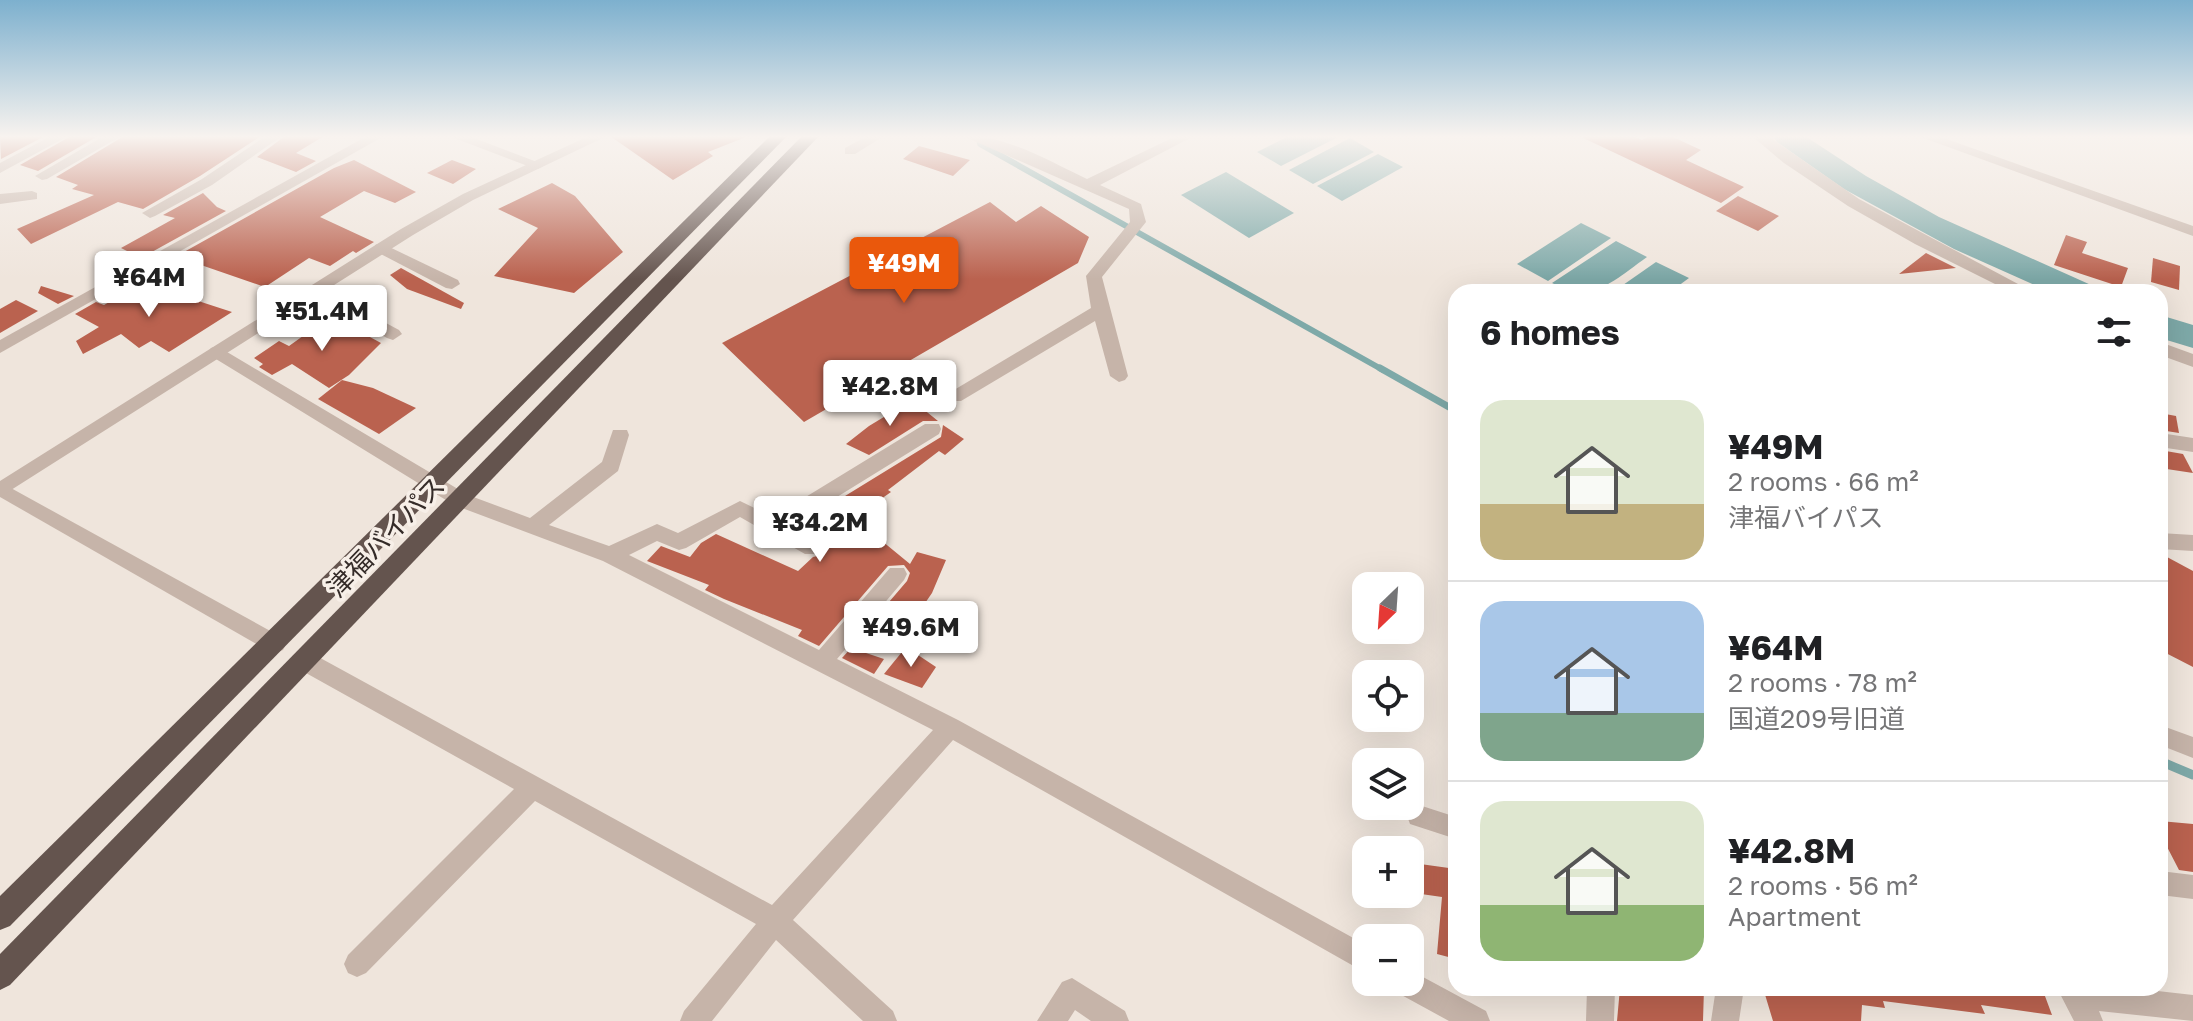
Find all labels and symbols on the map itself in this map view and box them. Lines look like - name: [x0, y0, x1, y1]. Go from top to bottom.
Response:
- pin: ¥49M: [857, 237, 951, 305]
- pin: ¥64M: [102, 251, 196, 319]
- pin: ¥51.4M: [257, 285, 387, 353]
- pin: ¥42.8M: [825, 360, 955, 428]
- street label: 津福バイパス: [320, 470, 451, 603]
- pin: ¥34.2M: [755, 496, 885, 564]
- north arrow: [1352, 572, 1424, 644]
- pin: ¥49.6M: [846, 601, 976, 669]

